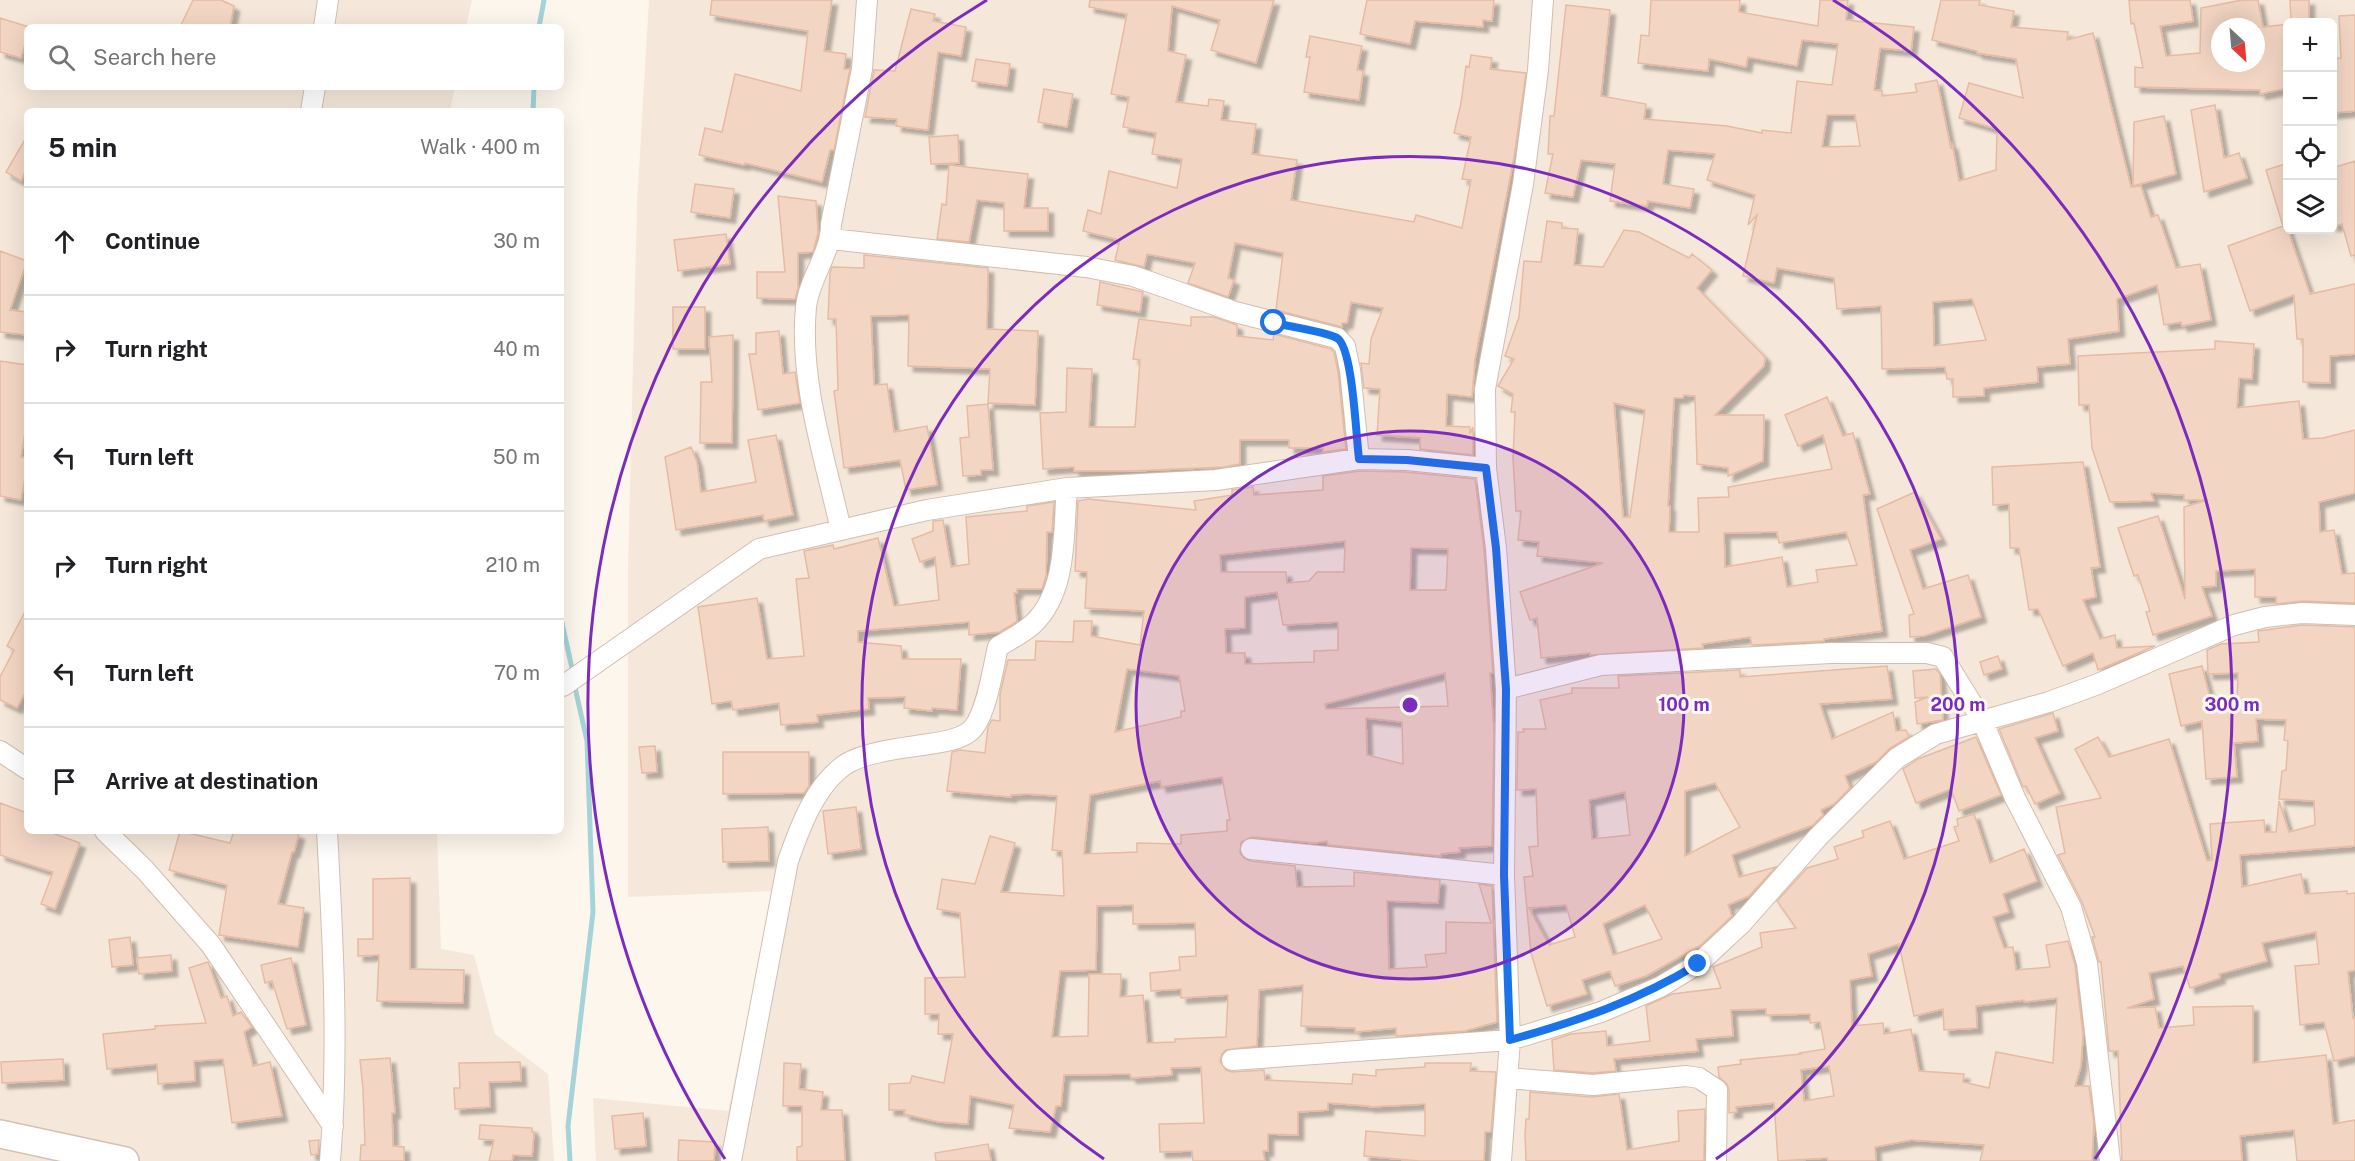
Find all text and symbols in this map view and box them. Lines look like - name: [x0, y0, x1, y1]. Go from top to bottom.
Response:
- north arrow: [2211, 18, 2265, 72]
- map controls: [2283, 18, 2337, 234]
- button: +: [2283, 18, 2337, 72]
- search box: [24, 24, 564, 90]
- icon: search: [45, 41, 78, 74]
- text: Search here: [93, 44, 217, 70]
- button: −: [2283, 72, 2337, 126]
- button: locate: [2283, 126, 2337, 180]
- text: 5 min: [48, 132, 117, 163]
- text: Walk · 400 m: [420, 135, 540, 159]
- button: layers: [2283, 180, 2337, 234]
- icon: ahead: [48, 225, 81, 258]
- text: Continue: [105, 228, 200, 254]
- text: 30 m: [493, 229, 540, 253]
- route start: [1260, 309, 1286, 335]
- icon: right: [48, 333, 81, 366]
- text: Turn right: [105, 336, 208, 362]
- text: 40 m: [493, 337, 540, 361]
- icon: left: [48, 441, 81, 474]
- text: Turn left: [105, 444, 194, 470]
- text: 50 m: [493, 445, 540, 469]
- icon: right: [48, 549, 81, 582]
- text: Turn right: [105, 552, 208, 578]
- text: 210 m: [486, 553, 540, 577]
- icon: left: [48, 657, 81, 690]
- text: Turn left: [105, 660, 194, 686]
- text: 70 m: [494, 661, 540, 685]
- text: 100 m: [1658, 694, 1710, 715]
- text: 200 m: [1931, 694, 1985, 715]
- text: 300 m: [2204, 694, 2260, 715]
- centre of rings: [1400, 695, 1420, 715]
- icon: arrive: [48, 765, 81, 798]
- text: Arrive at destination: [105, 768, 318, 794]
- route end: [1684, 950, 1710, 976]

